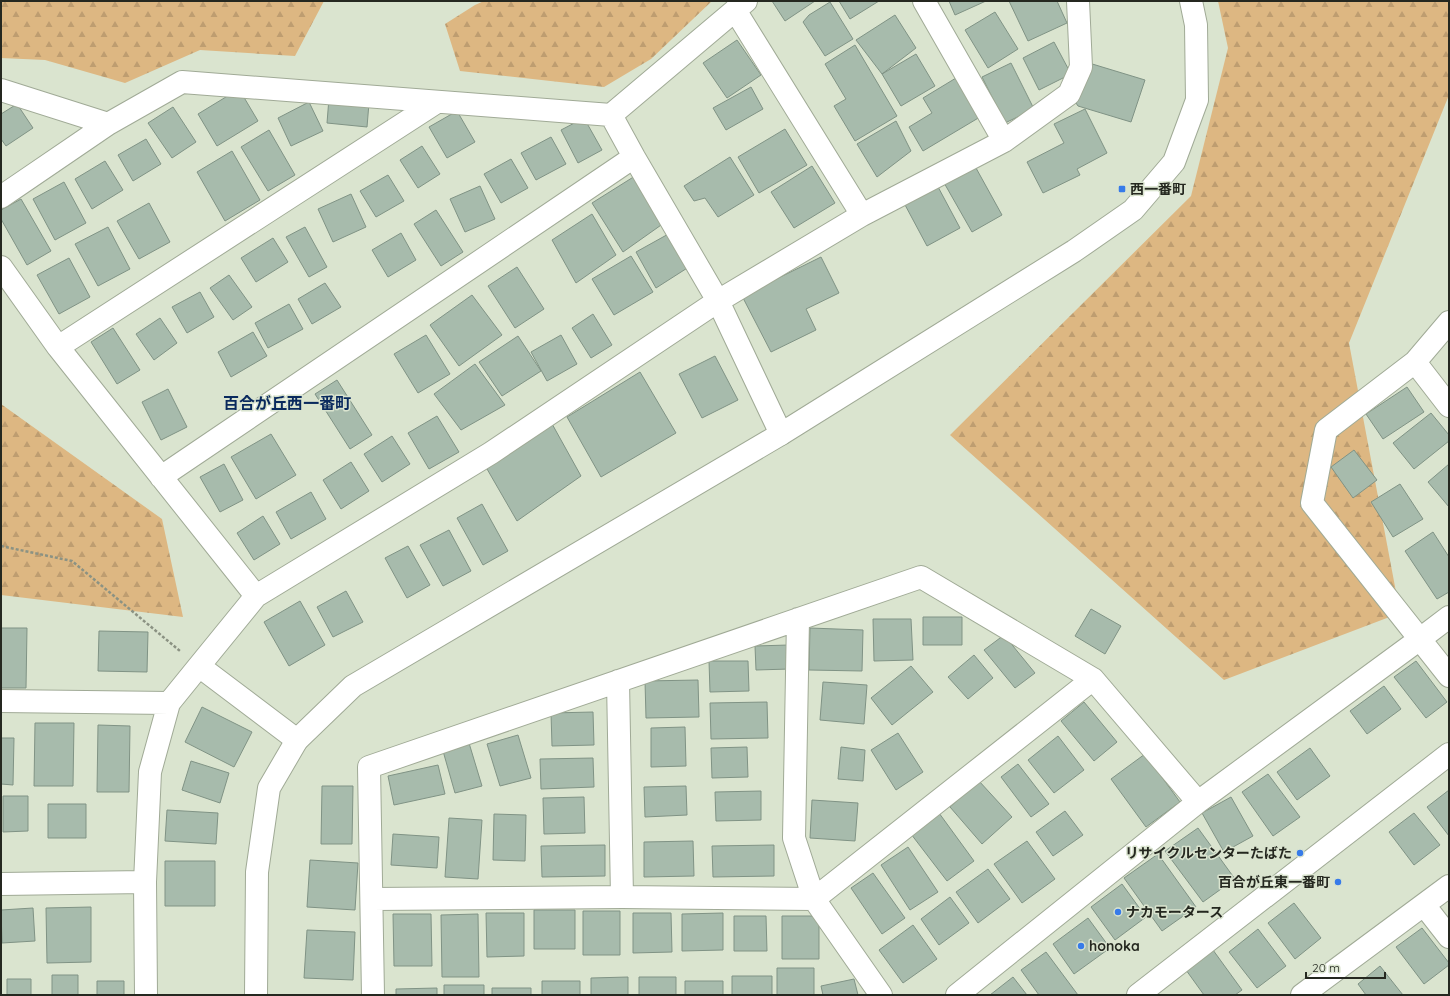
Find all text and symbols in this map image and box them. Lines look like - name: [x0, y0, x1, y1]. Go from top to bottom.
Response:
- place label: 西一番町: [1130, 180, 1186, 198]
- marker: 西一番町: [1117, 184, 1127, 194]
- district label: 百合が丘西一番町: [223, 393, 351, 413]
- place label: リサイクルセンターたばた: [1125, 844, 1292, 862]
- marker: リサイクルセンターたばた: [1295, 848, 1305, 858]
- place label: 百合が丘東一番町: [1218, 873, 1330, 891]
- marker: 百合が丘東一番町: [1333, 877, 1343, 887]
- place label: ナカモータース: [1126, 903, 1223, 921]
- marker: ナカモータース: [1113, 907, 1123, 917]
- place label: honoka: [1089, 937, 1140, 955]
- marker: honoka: [1076, 941, 1086, 951]
- scale bar: [1306, 954, 1385, 980]
- text: 20 m: [1312, 960, 1340, 975]

